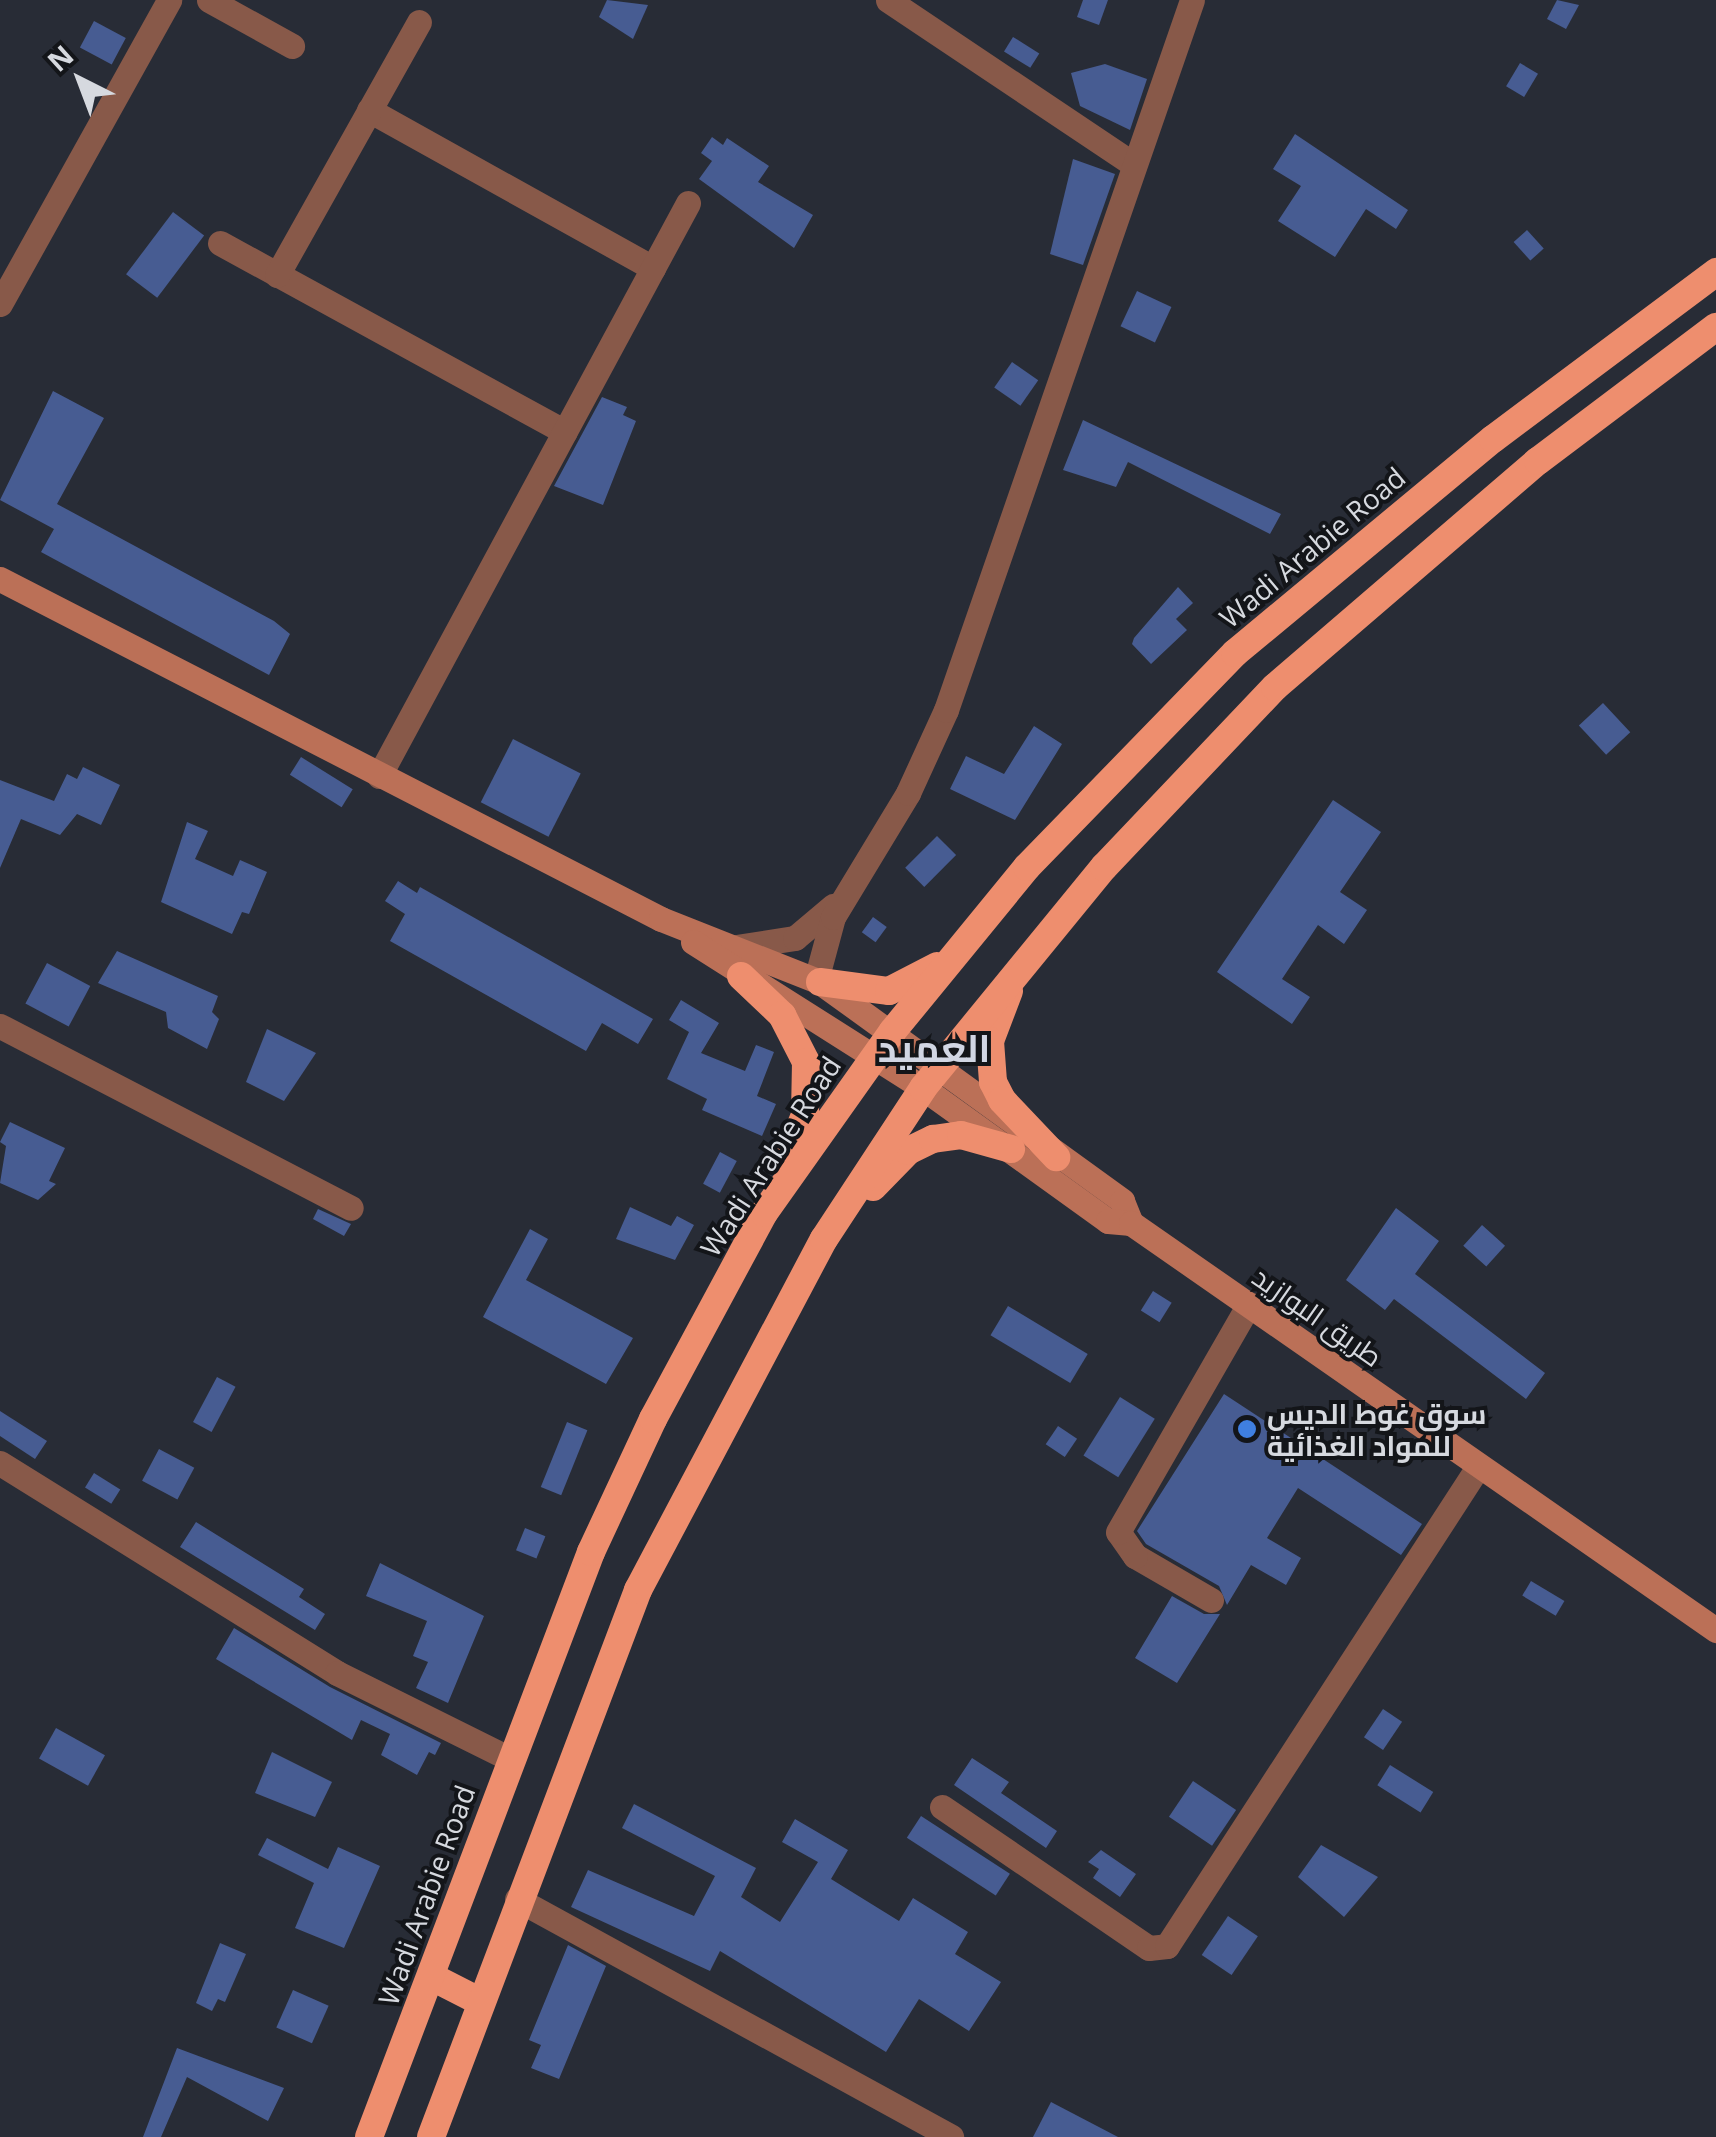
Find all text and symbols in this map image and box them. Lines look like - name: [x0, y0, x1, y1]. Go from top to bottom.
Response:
- north arrow: [30, 30, 130, 130]
- text: N: [39, 36, 81, 79]
- street label: Wadi Arabie Road: [1212, 460, 1412, 634]
- district label: العميد: [878, 1025, 990, 1071]
- street label: Wadi Arabie Road: [693, 1050, 847, 1262]
- street label: طريق البوازيد: [1247, 1259, 1389, 1373]
- place label: سوق غوط الديس للمواد الغذائية: [1267, 1396, 1486, 1462]
- marker: سوق غوط الديس للمواد الغذائية: [1236, 1418, 1258, 1440]
- street label: Wadi Arabie Road: [371, 1780, 481, 2010]

